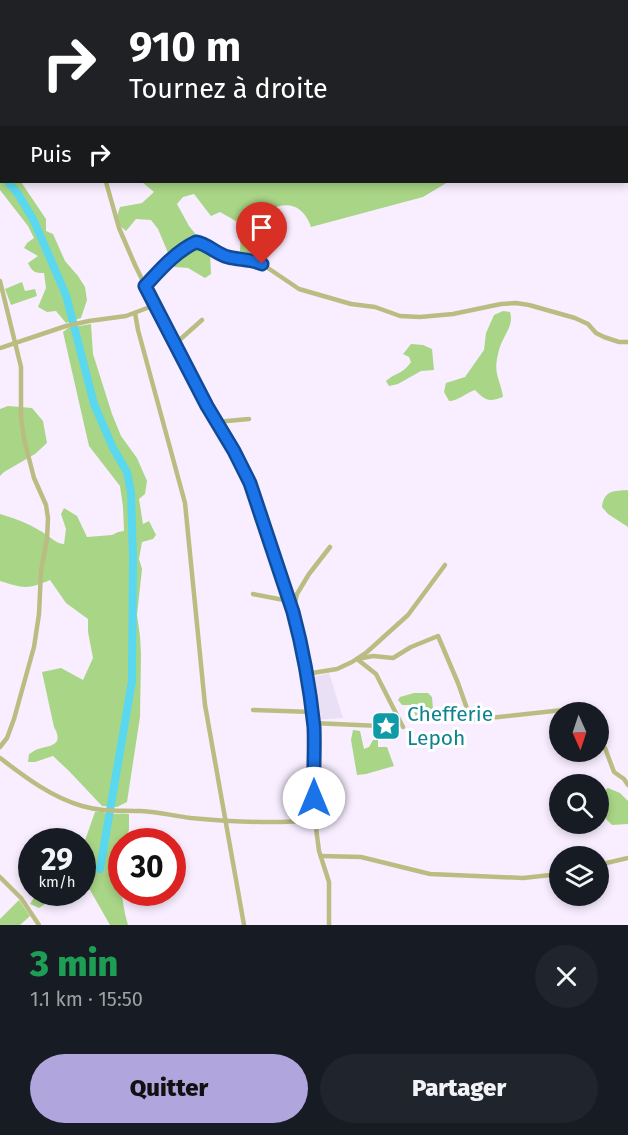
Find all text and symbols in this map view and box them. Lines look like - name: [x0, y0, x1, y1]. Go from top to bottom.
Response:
- text: 910 m: [129, 22, 241, 72]
- icon: right: [30, 24, 108, 102]
- text: Tournez à droite: [129, 73, 328, 105]
- icon: right: [83, 138, 116, 171]
- text: Puis: [30, 141, 71, 168]
- pin: [236, 202, 287, 264]
- icon: arrive: [245, 211, 278, 244]
- place label: Chefferie Lepoh: [407, 701, 493, 751]
- north arrow: [549, 702, 609, 762]
- map controls: [549, 702, 609, 906]
- place icon: Chefferie Lepoh: [370, 710, 402, 742]
- position arrow: [282, 766, 346, 830]
- button: search: [549, 774, 609, 834]
- speed limit sign: 30: [108, 828, 186, 906]
- text: 29: [41, 842, 73, 878]
- button: layers: [549, 846, 609, 906]
- text: km/h: [38, 873, 76, 891]
- text: 3 min: [30, 942, 118, 986]
- button: close: [535, 945, 598, 1008]
- text: 1.1 km · 15:50: [30, 987, 143, 1011]
- button: Quitter: [30, 1054, 308, 1123]
- button: Partager: [320, 1054, 598, 1123]

